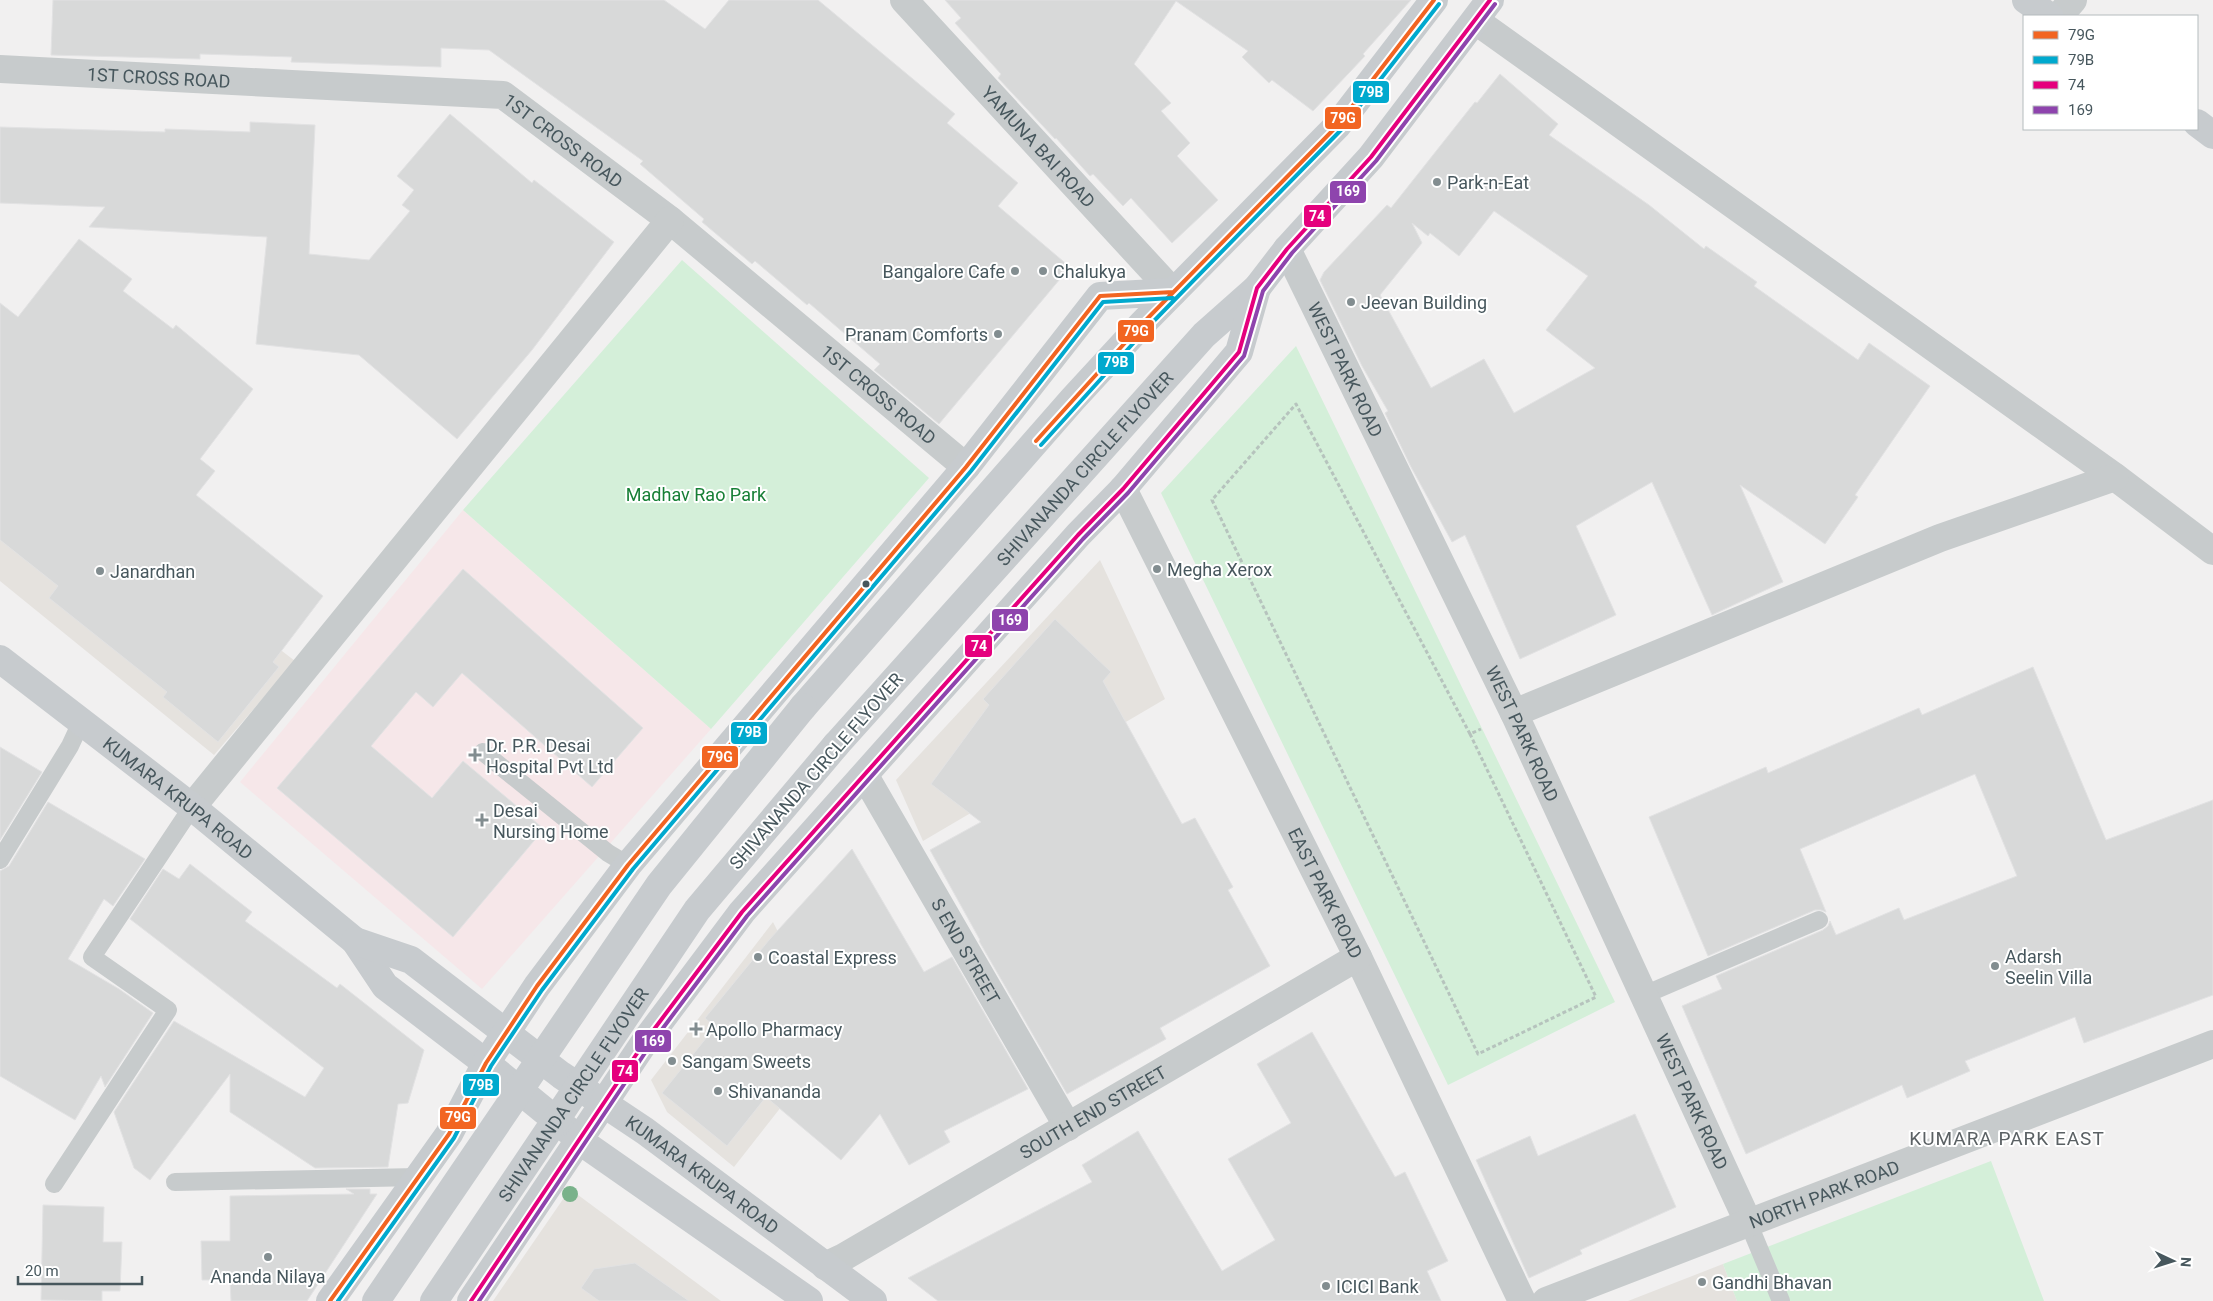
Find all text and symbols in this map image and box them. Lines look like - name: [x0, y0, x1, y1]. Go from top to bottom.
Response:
- legend: [2023, 15, 2198, 130]
- text: 79G: [2068, 26, 2095, 44]
- text: 79B: [2068, 51, 2094, 69]
- street label: 1ST CROSS ROAD: [87, 63, 231, 91]
- text: 74: [2068, 76, 2085, 94]
- line badge: 79B: [1352, 80, 1390, 104]
- street label: YAMUNA BAI ROAD: [978, 81, 1100, 211]
- text: 79B: [1359, 84, 1384, 100]
- street label: 1ST CROSS ROAD: [500, 89, 627, 192]
- text: 169: [2068, 101, 2093, 119]
- line badge: 79G: [1324, 106, 1362, 130]
- text: 79G: [1330, 110, 1356, 126]
- place label: Park-n-Eat: [1447, 172, 1529, 193]
- marker: Park-n-Eat: [1431, 176, 1443, 188]
- line badge: 169: [1329, 180, 1367, 204]
- text: 169: [1336, 183, 1360, 199]
- line badge: 74: [1303, 204, 1332, 228]
- text: 74: [1309, 208, 1325, 224]
- place label: Bangalore Cafe: [882, 261, 1005, 282]
- place label: Chalukya: [1053, 261, 1126, 282]
- marker: Bangalore Cafe: [1009, 265, 1021, 277]
- marker: Chalukya: [1037, 265, 1049, 277]
- place label: Jeevan Building: [1361, 292, 1487, 313]
- marker: Jeevan Building: [1345, 296, 1357, 308]
- street label: WEST PARK ROAD: [1304, 299, 1388, 440]
- line badge: 79G: [1117, 319, 1155, 343]
- text: 79G: [1123, 323, 1149, 339]
- place label: Pranam Comforts: [845, 324, 988, 345]
- marker: Pranam Comforts: [992, 328, 1004, 340]
- street label: 1ST CROSS ROAD: [817, 340, 940, 448]
- line badge: 79B: [1097, 351, 1135, 375]
- text: 79B: [1104, 354, 1129, 370]
- street label: SHIVANANDA CIRCLE FLYOVER: [992, 367, 1177, 569]
- park label: Madhav Rao Park: [626, 484, 767, 505]
- place label: Megha Xerox: [1167, 559, 1272, 580]
- place label: Janardhan: [110, 561, 195, 582]
- marker: Megha Xerox: [1151, 563, 1163, 575]
- marker: Janardhan: [94, 565, 106, 577]
- unlabelled marker: [861, 579, 871, 589]
- line badge: 169: [991, 608, 1029, 632]
- text: 169: [998, 612, 1022, 628]
- line badge: 74: [964, 634, 993, 658]
- text: 74: [971, 638, 987, 654]
- street label: WEST PARK ROAD: [1482, 662, 1564, 805]
- street label: SHIVANANDA CIRCLE FLYOVER: [725, 669, 907, 873]
- line badge: 79B: [730, 721, 768, 745]
- text: 79B: [737, 724, 762, 740]
- street label: KUMARA KRUPA ROAD: [99, 732, 258, 863]
- place label: Dr. P.R. Desai Hospital Pvt Ltd: [486, 735, 614, 777]
- line badge: 79G: [701, 745, 739, 769]
- marker: Dr. P.R. Desai Hospital Pvt Ltd: [468, 748, 482, 762]
- text: 79G: [707, 749, 733, 765]
- place label: Desai Nursing Home: [493, 800, 608, 842]
- marker: Desai Nursing Home: [475, 813, 489, 827]
- street label: EAST PARK ROAD: [1284, 824, 1367, 962]
- street label: S END STREET: [927, 894, 1005, 1008]
- place label: Adarsh Seelin Villa: [2005, 946, 2092, 988]
- place label: Coastal Express: [768, 947, 897, 968]
- marker: Coastal Express: [752, 951, 764, 963]
- marker: Adarsh Seelin Villa: [1989, 960, 2001, 972]
- street label: SHIVANANDA CIRCLE FLYOVER: [494, 983, 652, 1205]
- place label: Apollo Pharmacy: [706, 1019, 843, 1040]
- marker: Apollo Pharmacy: [690, 1023, 702, 1035]
- line badge: 169: [634, 1029, 672, 1053]
- street label: WEST PARK ROAD: [1652, 1030, 1733, 1173]
- text: 169: [641, 1033, 665, 1049]
- place label: Sangam Sweets: [682, 1051, 811, 1072]
- marker: Sangam Sweets: [666, 1055, 678, 1067]
- line badge: 74: [611, 1059, 639, 1083]
- street label: SOUTH END STREET: [1016, 1061, 1170, 1163]
- text: 74: [617, 1063, 633, 1079]
- line badge: 79B: [462, 1073, 500, 1097]
- text: 79B: [469, 1077, 494, 1093]
- place label: Shivananda: [728, 1081, 821, 1102]
- marker: Shivananda: [712, 1085, 724, 1097]
- line badge: 79G: [439, 1106, 477, 1130]
- text: 79G: [445, 1109, 471, 1125]
- street label: KUMARA KRUPA ROAD: [622, 1111, 783, 1238]
- district label: KUMARA PARK EAST: [1909, 1127, 2105, 1150]
- street label: NORTH PARK ROAD: [1746, 1155, 1902, 1232]
- north arrow: [2148, 1236, 2198, 1286]
- marker: Ananda Nilaya: [262, 1251, 274, 1263]
- scale bar: [18, 1254, 141, 1286]
- text: N: [2178, 1256, 2194, 1267]
- text: 20 m: [25, 1262, 59, 1280]
- place label: Ananda Nilaya: [210, 1266, 326, 1287]
- place label: Gandhi Bhavan: [1712, 1272, 1832, 1293]
- place label: ICICI Bank: [1336, 1276, 1420, 1297]
- marker: Gandhi Bhavan: [1696, 1276, 1708, 1288]
- marker: ICICI Bank: [1320, 1280, 1332, 1292]

